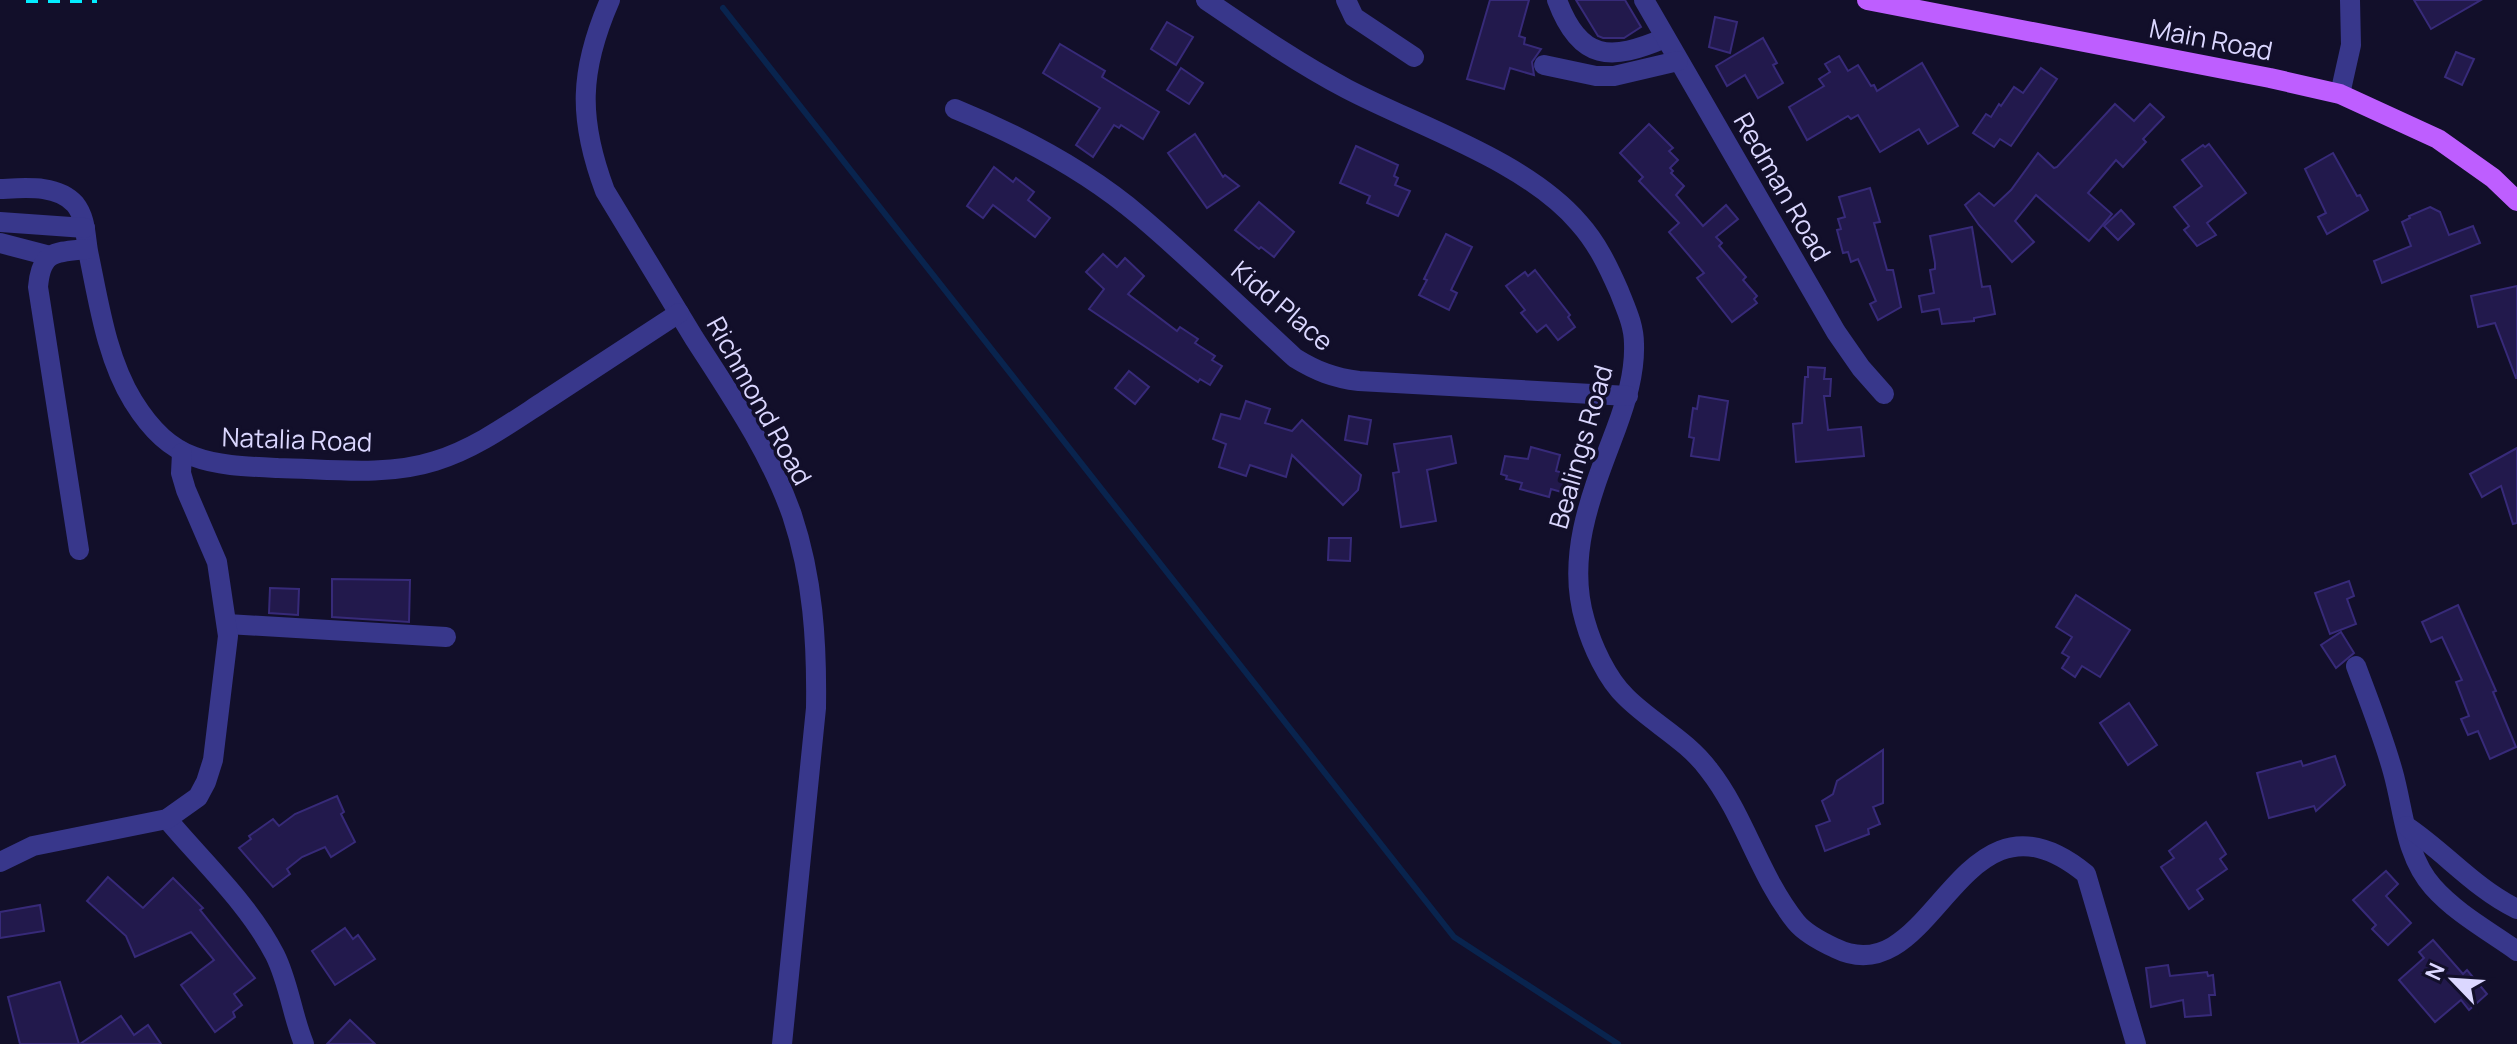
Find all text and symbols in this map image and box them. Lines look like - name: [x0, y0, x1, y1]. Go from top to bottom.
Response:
- street label: Main Road: [2147, 9, 2276, 69]
- street label: Redman Road: [1726, 106, 1840, 267]
- street label: Kidd Place: [1224, 252, 1341, 359]
- street label: Richmond Road: [699, 310, 821, 491]
- street label: Bealings Road: [1539, 361, 1621, 533]
- street label: Natalia Road: [221, 418, 373, 460]
- north arrow: [2413, 940, 2493, 1020]
- text: N: [2418, 958, 2452, 985]

